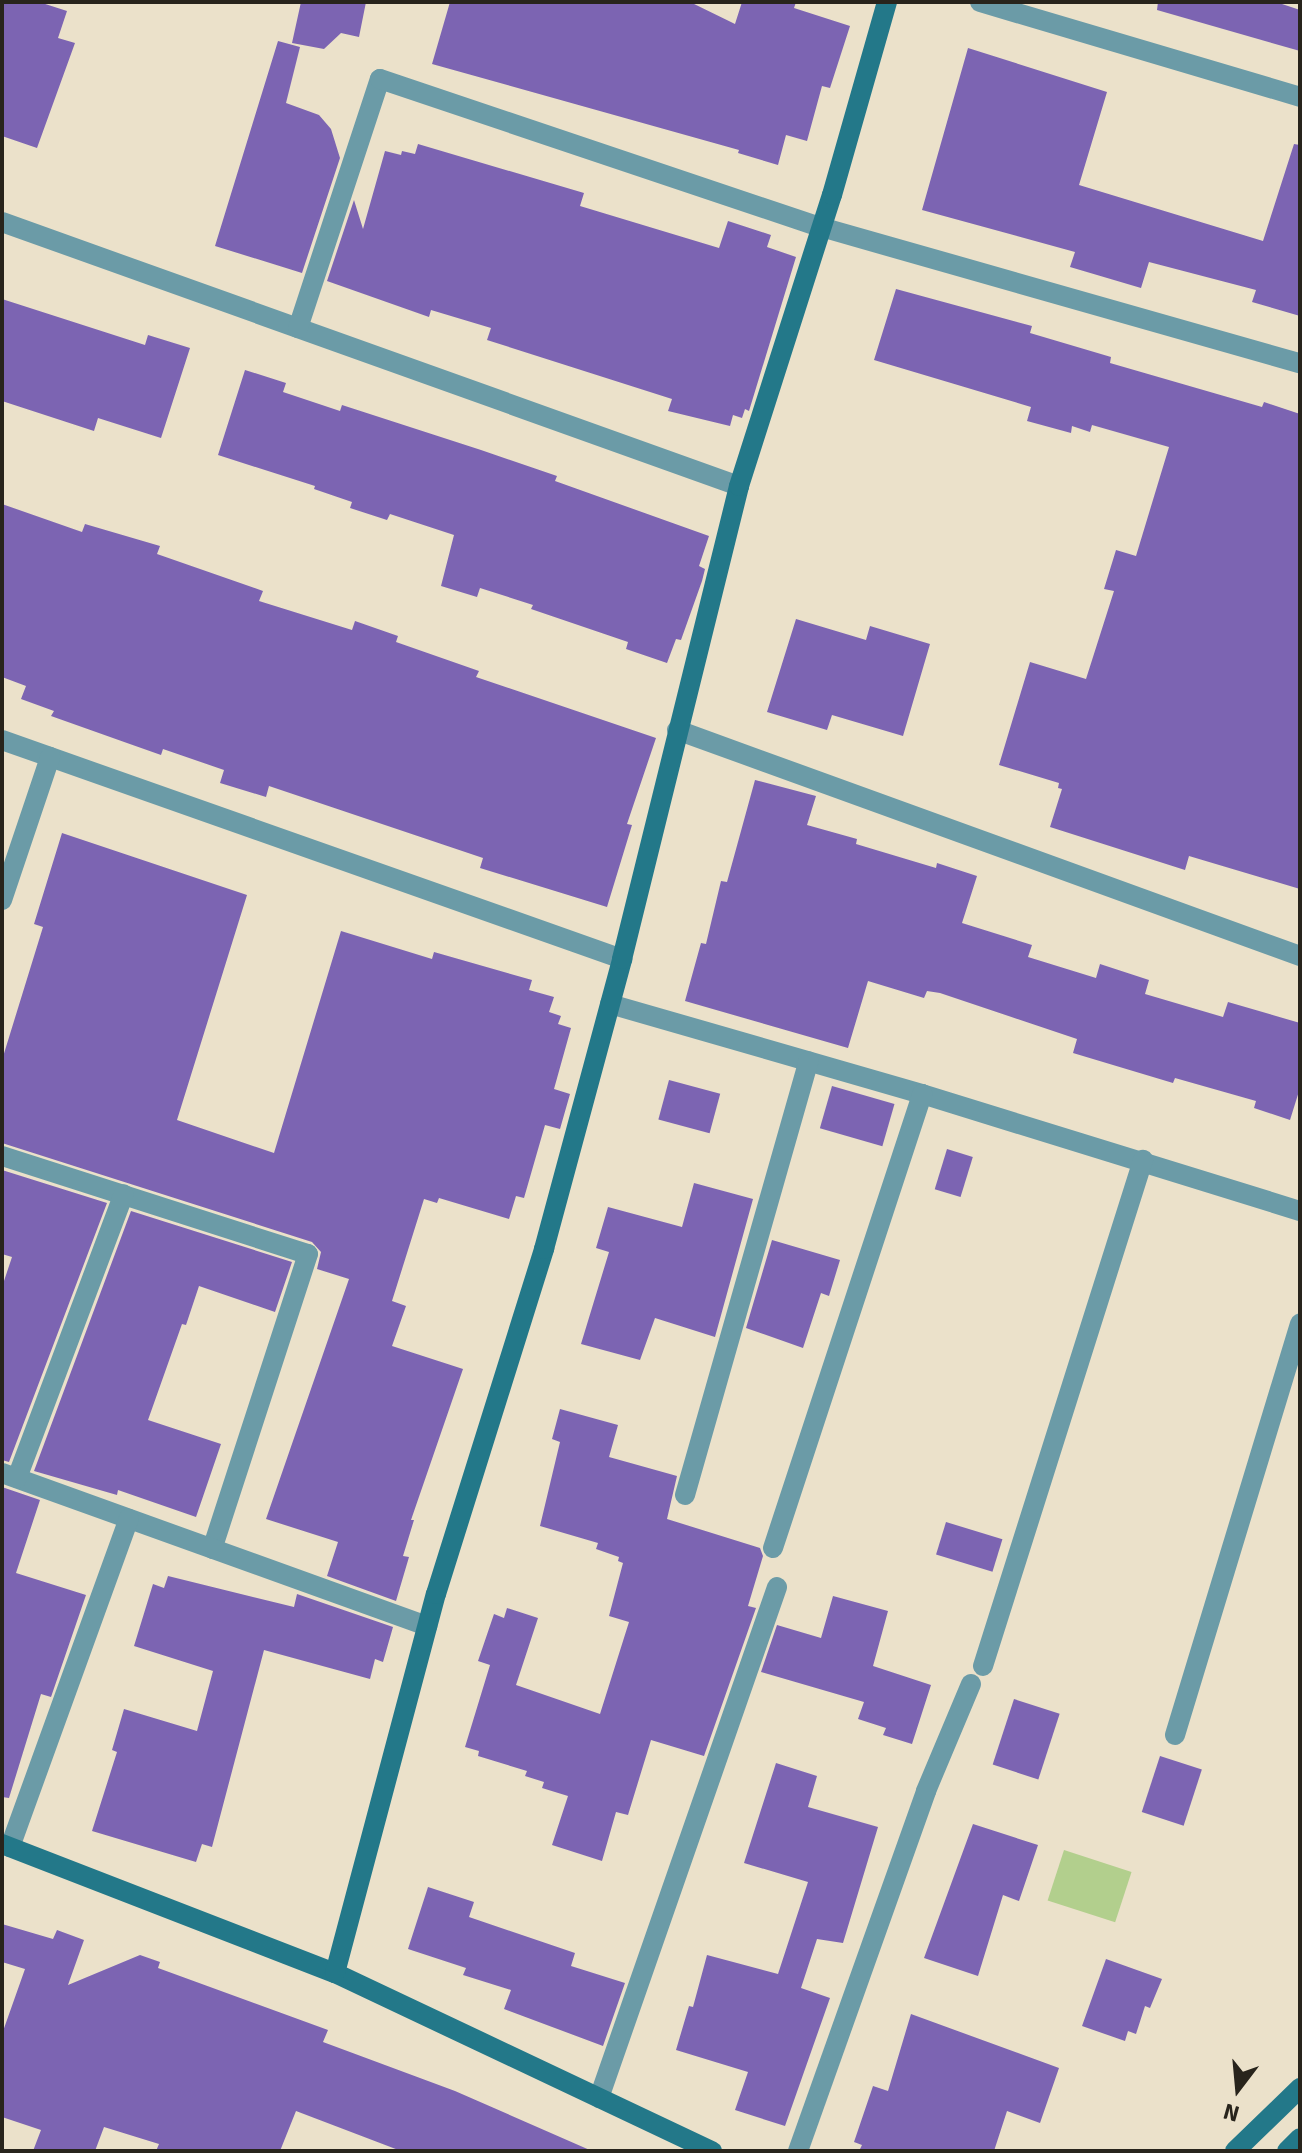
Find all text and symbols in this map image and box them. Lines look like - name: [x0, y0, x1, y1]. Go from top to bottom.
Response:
- north arrow: [1198, 2049, 1278, 2129]
- text: N: [1220, 2097, 1242, 2128]

